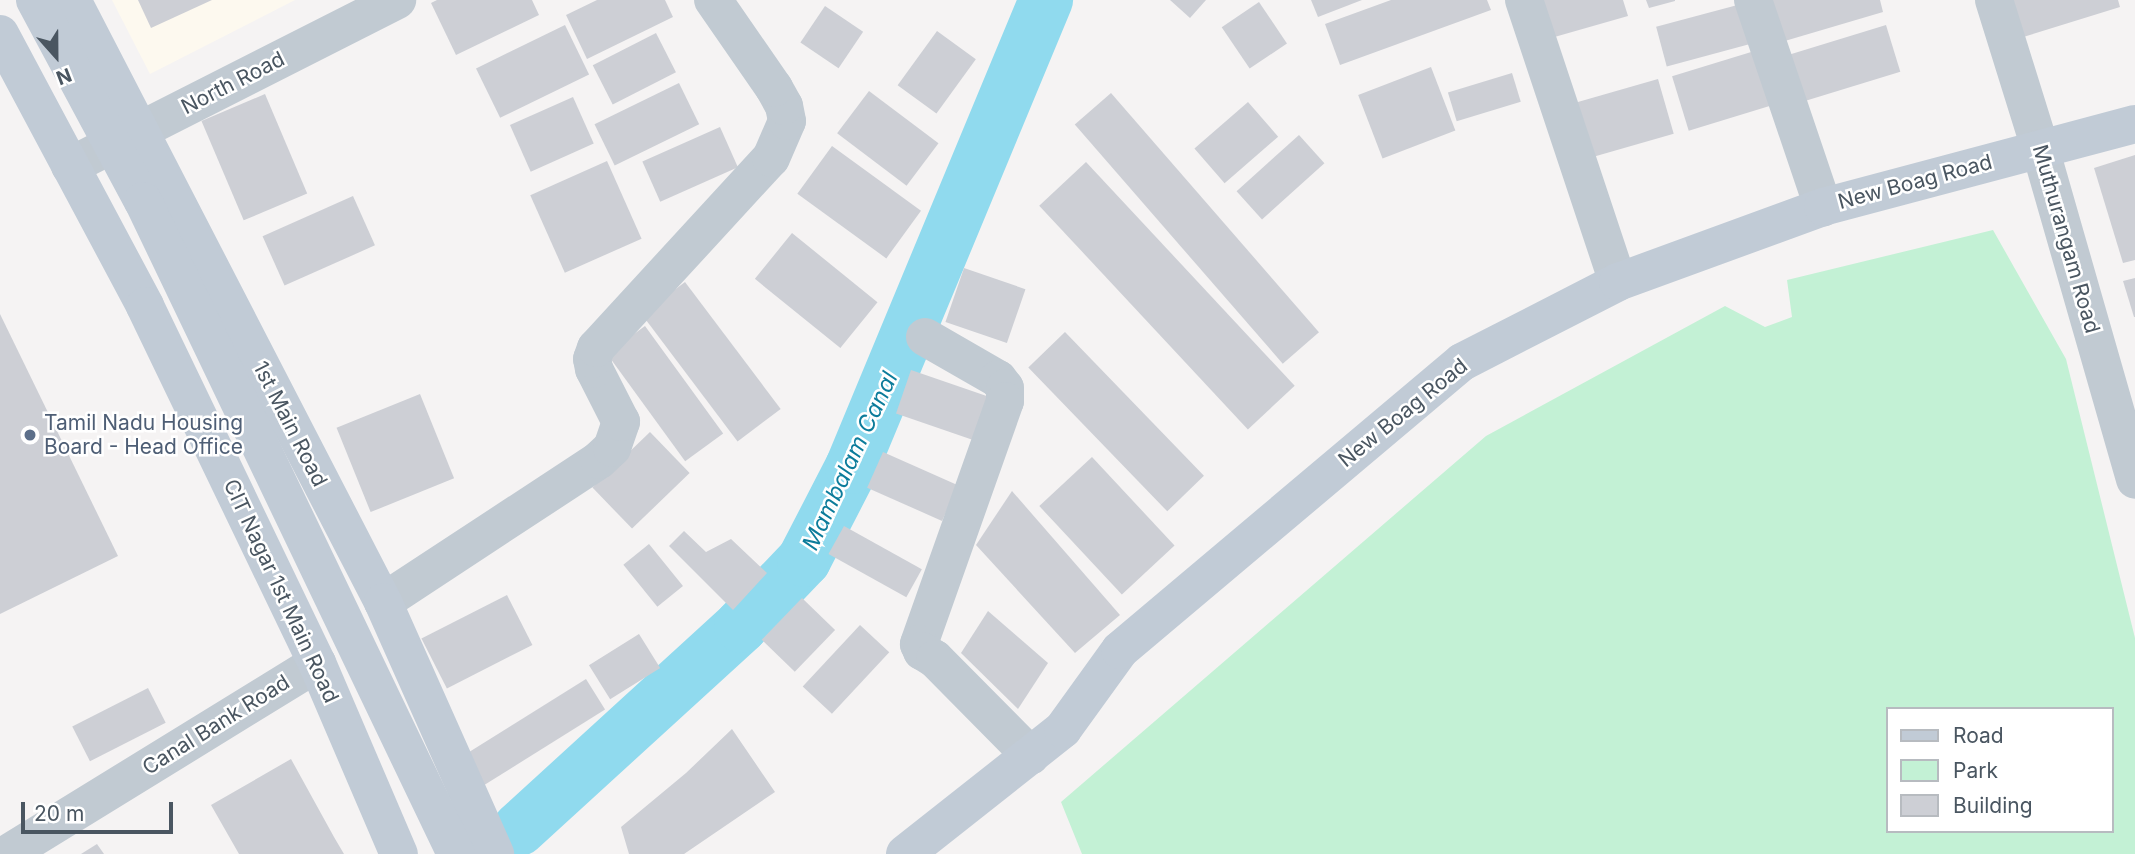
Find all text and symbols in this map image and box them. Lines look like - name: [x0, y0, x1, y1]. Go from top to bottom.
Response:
- north arrow: [21, 21, 91, 91]
- street label: North Road: [177, 46, 289, 120]
- text: N: [53, 63, 75, 89]
- street label: Muthurangam Road: [2027, 142, 2105, 336]
- street label: New Boag Road: [1835, 149, 1995, 215]
- street label: New Boag Road: [1333, 353, 1473, 473]
- street label: 1st Main Road: [248, 357, 332, 491]
- water label: Mambalam Canal: [797, 367, 903, 555]
- place label: Tamil Nadu Housing Board - Head Office: [44, 410, 243, 460]
- marker: Tamil Nadu Housing Board - Head Office: [22, 427, 38, 443]
- street label: CIT Nagar 1st Main Road: [218, 475, 344, 707]
- street label: Canal Bank Road: [138, 670, 294, 780]
- legend: [1886, 707, 2114, 833]
- text: Road: [1953, 723, 2004, 748]
- text: Park: [1953, 758, 1998, 783]
- scale bar: [24, 788, 177, 832]
- text: Building: [1953, 793, 2033, 818]
- text: 20 m: [34, 801, 84, 826]

